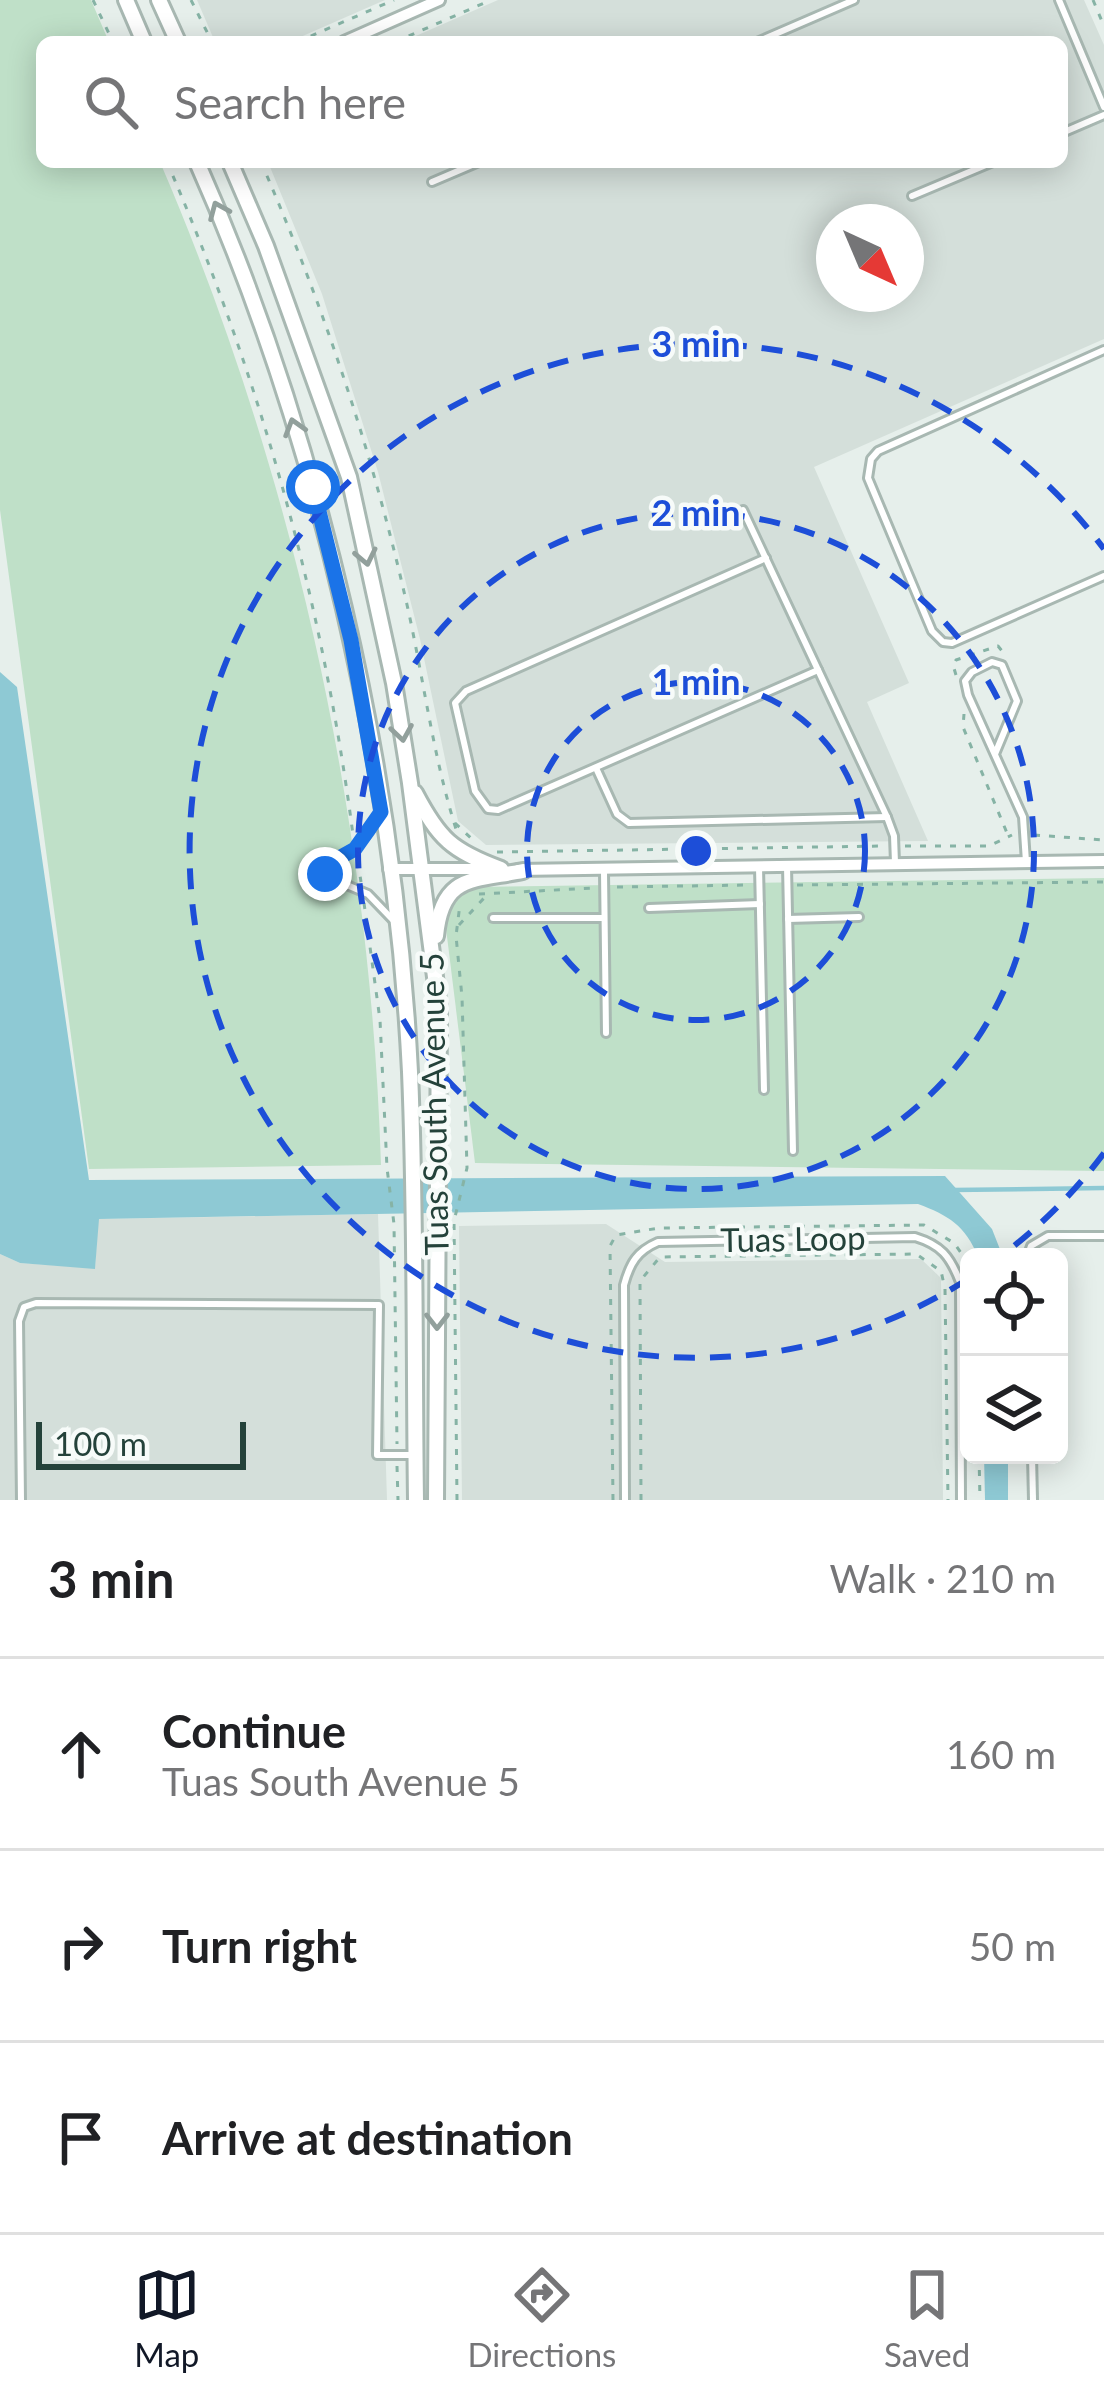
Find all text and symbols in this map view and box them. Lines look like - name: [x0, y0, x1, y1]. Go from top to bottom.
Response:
- search box: [36, 36, 1068, 168]
- icon: search: [78, 69, 144, 135]
- text: Search here: [174, 75, 406, 129]
- one-way arrow: [208, 201, 232, 222]
- north arrow: [816, 204, 924, 312]
- text: 3 min: [651, 321, 741, 365]
- one-way arrow: [283, 417, 308, 438]
- route start: [286, 460, 340, 514]
- text: 2 min: [651, 490, 741, 534]
- one-way arrow: [353, 547, 378, 567]
- text: 1 min: [651, 659, 741, 703]
- one-way arrow: [388, 723, 414, 743]
- centre of rings: [675, 830, 717, 872]
- route end: [298, 847, 352, 901]
- street label: Tuas South Avenue 5: [410, 952, 456, 1256]
- street label: Tuas Loop: [720, 1217, 866, 1259]
- map controls: [960, 1248, 1068, 1464]
- button: locate: [960, 1248, 1068, 1356]
- one-way arrow: [424, 1313, 450, 1331]
- button: layers: [960, 1356, 1068, 1464]
- scale bar: [36, 1416, 246, 1469]
- text: 100 m: [54, 1423, 147, 1463]
- text: 3 min: [48, 1548, 174, 1609]
- text: Walk · 210 m: [829, 1555, 1056, 1601]
- text: Continue: [162, 1704, 346, 1758]
- icon: ahead: [48, 1721, 114, 1787]
- text: 160 m: [946, 1731, 1056, 1777]
- text: Tuas South Avenue 5: [162, 1758, 520, 1804]
- icon: right: [48, 1913, 114, 1979]
- text: Turn right: [162, 1919, 357, 1973]
- text: 50 m: [969, 1923, 1056, 1969]
- icon: arrive: [48, 2105, 114, 2171]
- text: Arrive at destination: [162, 2111, 573, 2165]
- tab: Map: [134, 2262, 200, 2374]
- tab: Directions: [467, 2262, 616, 2374]
- tab: Saved: [884, 2262, 970, 2374]

